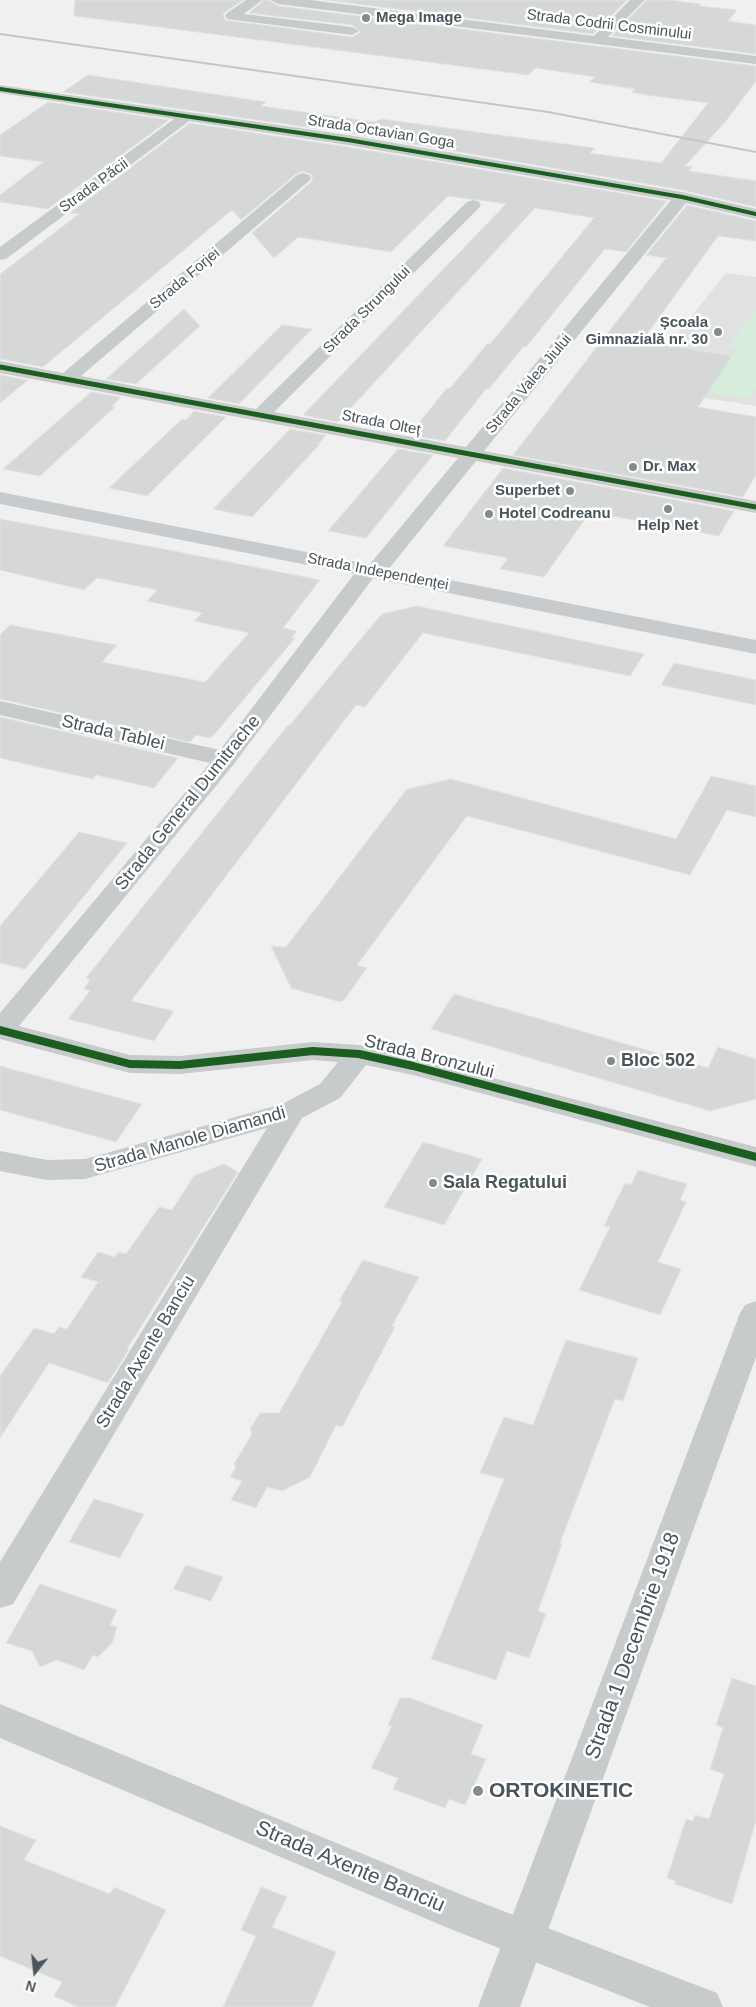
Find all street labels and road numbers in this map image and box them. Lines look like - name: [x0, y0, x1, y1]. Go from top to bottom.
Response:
- street label: Strada Codrii Cosminului: [526, 6, 692, 44]
- street label: Strada Octavian Goga: [306, 112, 456, 152]
- street label: Strada Păcii: [56, 155, 132, 217]
- street label: Strada Forjei: [146, 245, 224, 313]
- street label: Strada Strungului: [320, 263, 414, 357]
- street label: Strada Valea Jiului: [482, 331, 576, 437]
- street label: Strada Olteț: [340, 407, 422, 439]
- street label: Strada Independenței: [306, 549, 450, 595]
- street label: Strada Tablei: [59, 711, 167, 755]
- street label: Strada General Dumitrache: [111, 711, 265, 895]
- street label: Strada Bronzului: [362, 1030, 496, 1084]
- street label: Strada Manole Diamandi: [92, 1102, 288, 1178]
- street label: Strada Axente Banciu: [92, 1272, 200, 1432]
- street label: Strada 1 Decembrie 1918: [580, 1529, 686, 1763]
- street label: Strada Axente Banciu: [252, 1816, 448, 1918]

